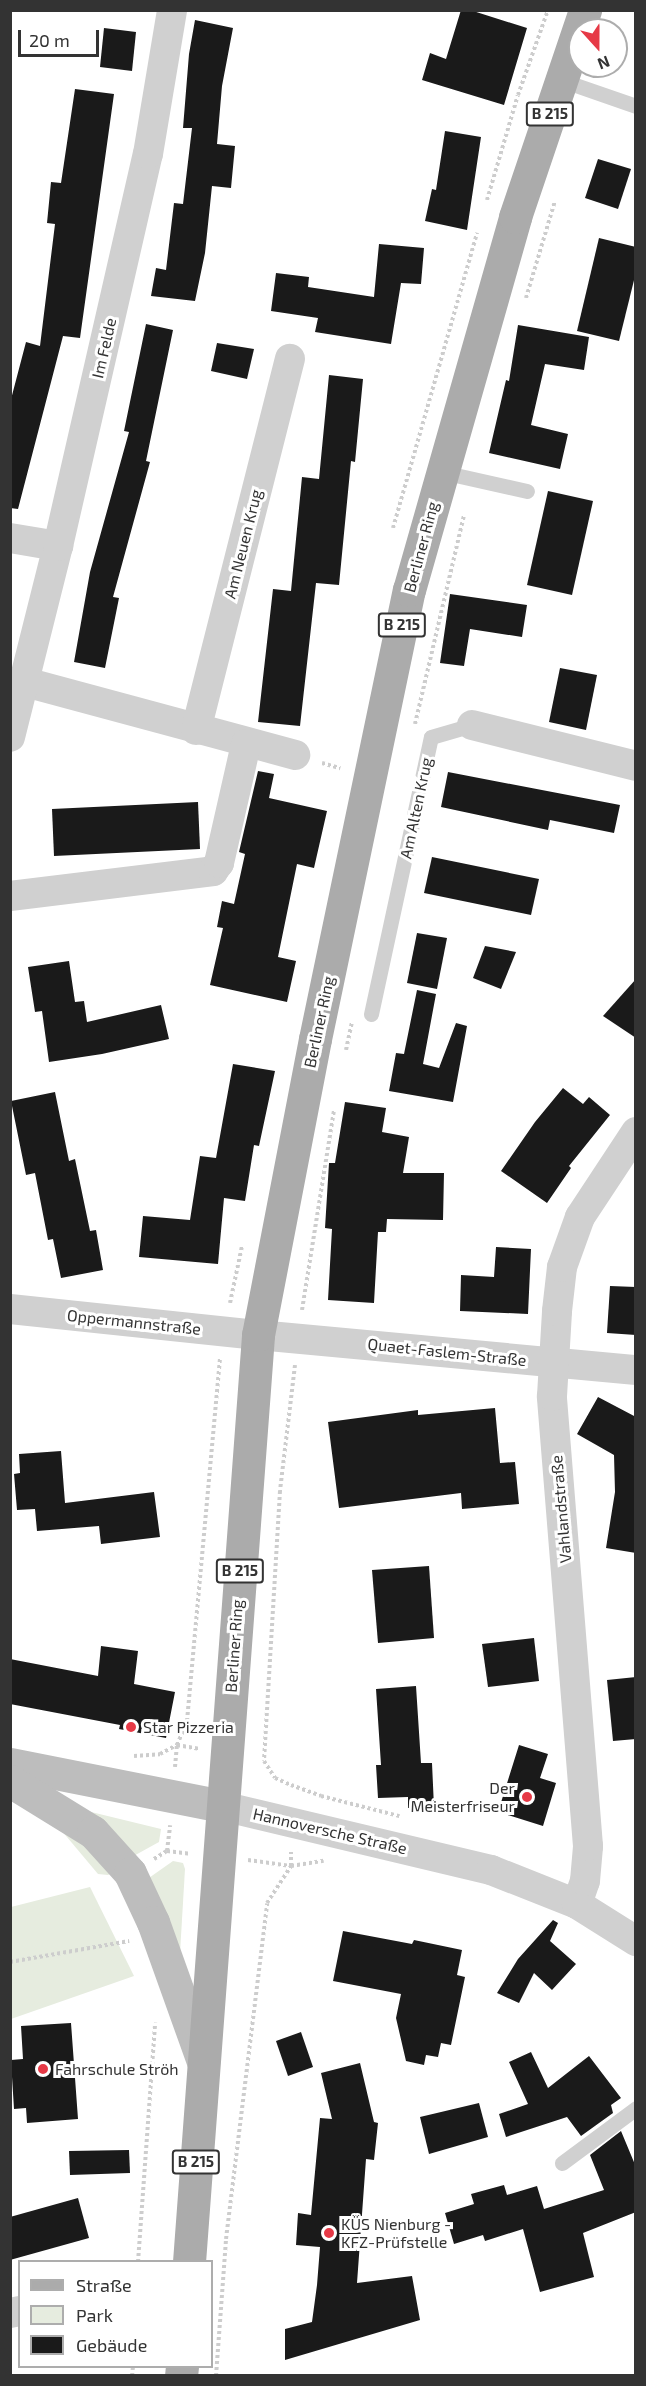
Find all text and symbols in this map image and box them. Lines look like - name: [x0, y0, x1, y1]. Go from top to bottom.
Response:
- scale bar: [21, 18, 102, 56]
- north arrow: [568, 18, 628, 78]
- text: 20 m: [29, 29, 70, 51]
- text: N: [595, 52, 613, 74]
- road number: B 215: [524, 102, 576, 126]
- street label: Im Felde: [88, 316, 120, 380]
- street label: Am Neuen Krug: [220, 487, 266, 601]
- street label: Berliner Ring: [400, 499, 442, 595]
- road number: B 215: [376, 613, 428, 637]
- street label: Am Alten Krug: [396, 755, 436, 861]
- street label: Berliner Ring: [300, 974, 338, 1070]
- street label: Oppermannstraße: [66, 1305, 202, 1339]
- street label: Quaet-Faslem-Straße: [367, 1334, 527, 1370]
- street label: Vahlandstraße: [547, 1454, 575, 1564]
- road number: B 215: [214, 1559, 266, 1583]
- street label: Berliner Ring: [221, 1599, 247, 1693]
- place label: Star Pizzeria: [143, 1717, 234, 1737]
- marker: Star Pizzeria: [124, 1720, 138, 1734]
- place label: Der Meisterfriseur: [410, 1778, 515, 1816]
- marker: Der Meisterfriseur: [520, 1790, 534, 1804]
- street label: Hannoversche Straße: [251, 1804, 409, 1858]
- place label: Fahrschule Ströh: [55, 2059, 179, 2079]
- marker: Fahrschule Ströh: [36, 2062, 50, 2076]
- road number: B 215: [170, 2150, 222, 2174]
- place label: KÜS Nienburg - KFZ-Prüfstelle: [341, 2214, 451, 2252]
- marker: KÜS Nienburg - KFZ-Prüfstelle: [322, 2226, 336, 2240]
- legend: [18, 2260, 213, 2368]
- text: Straße: [76, 2274, 132, 2296]
- text: Park: [76, 2304, 113, 2326]
- text: Gebäude: [76, 2334, 147, 2356]

